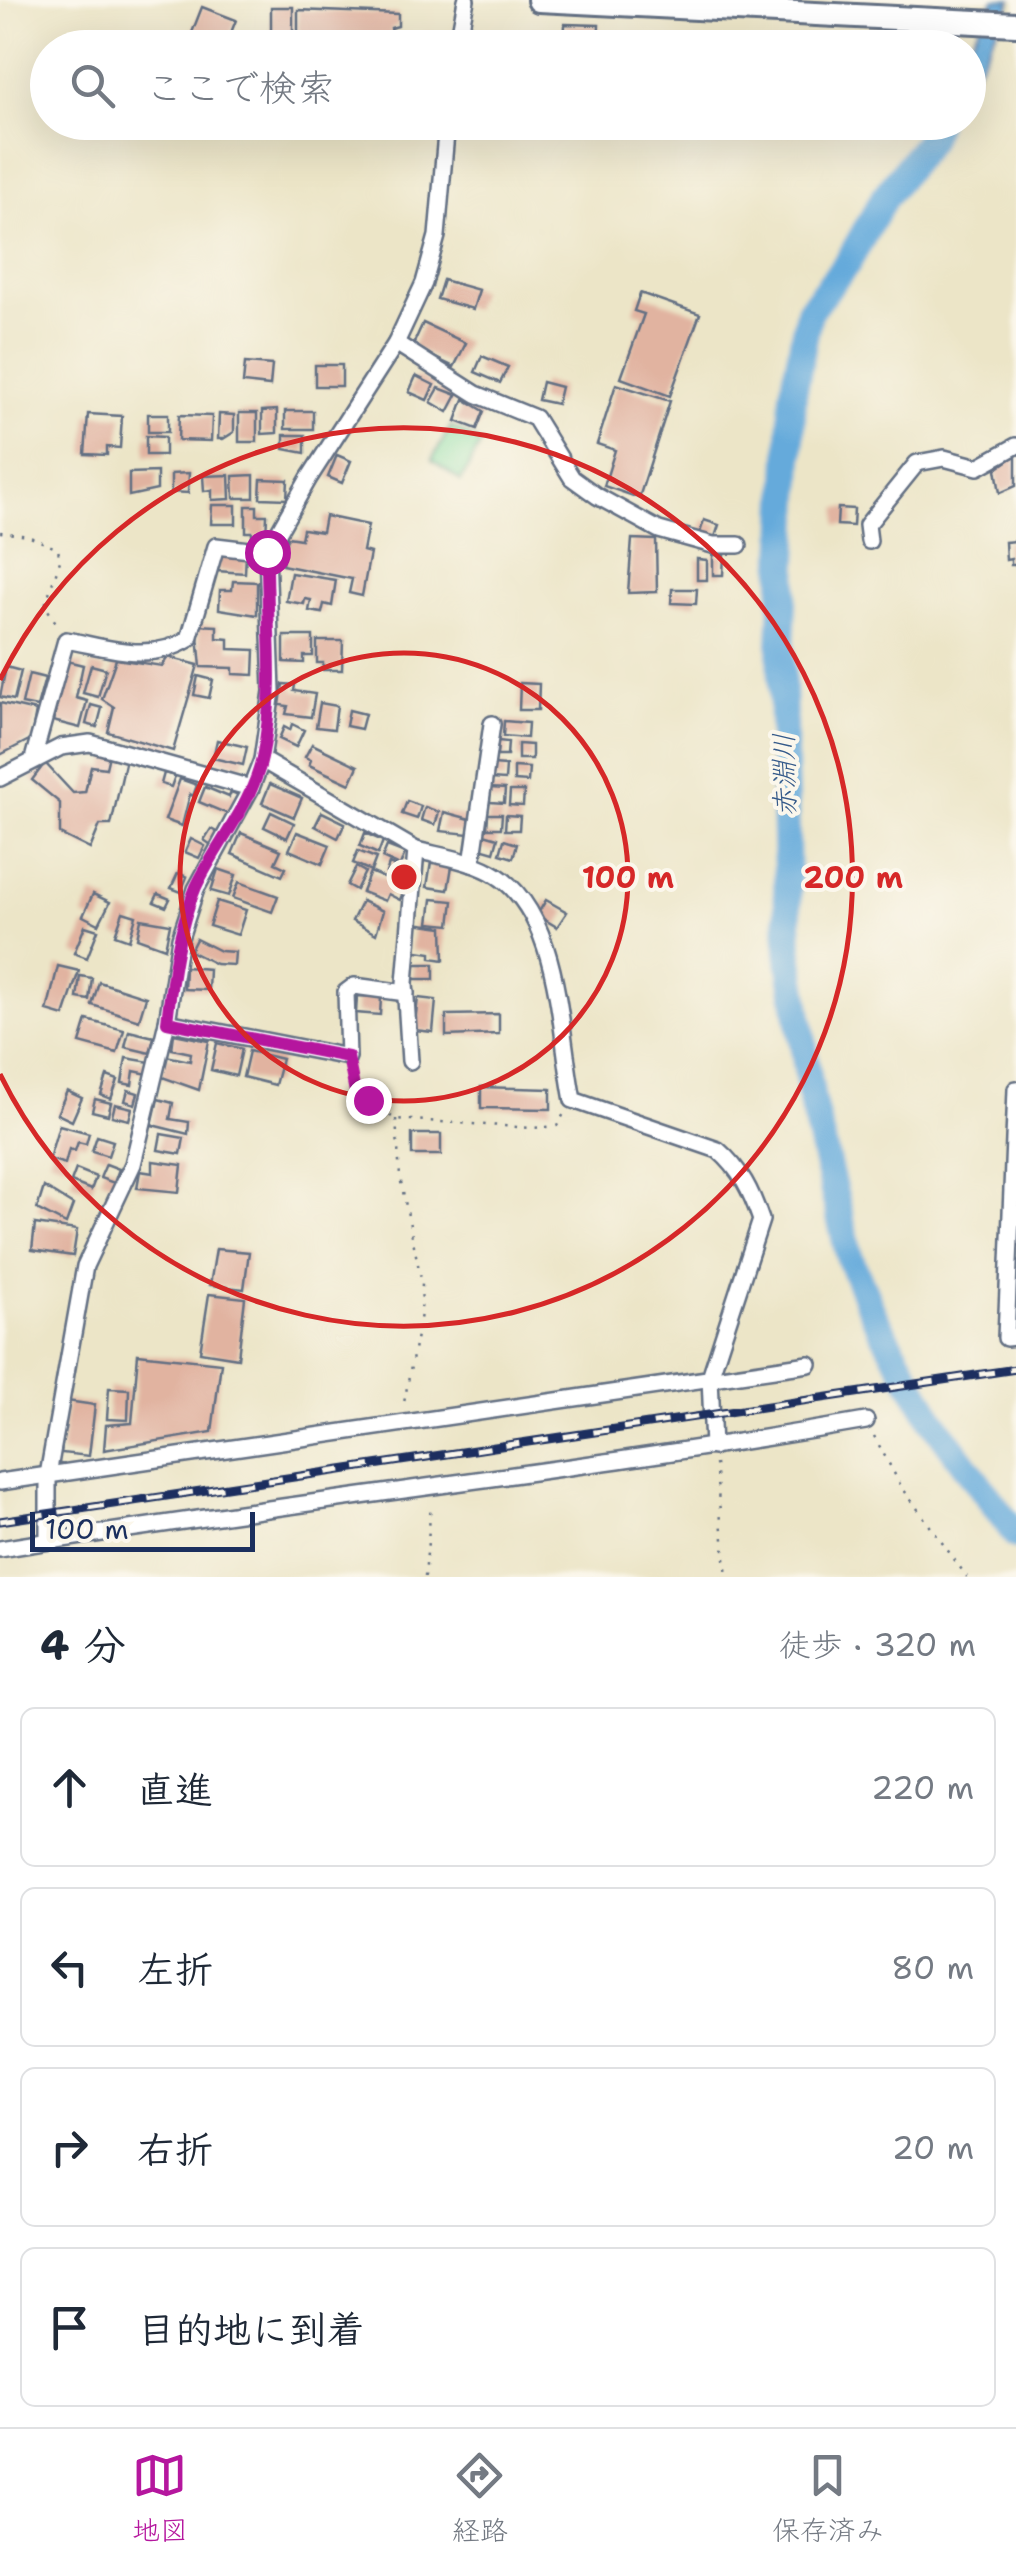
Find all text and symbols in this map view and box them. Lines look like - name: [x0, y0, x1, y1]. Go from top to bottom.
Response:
- search box: [30, 30, 986, 140]
- icon: search: [65, 58, 120, 113]
- text: ここで検索: [145, 62, 335, 113]
- route start: [245, 530, 291, 576]
- water label: 赤淵川: [764, 733, 804, 817]
- text: 100 m: [582, 857, 674, 898]
- text: 200 m: [803, 857, 903, 898]
- centre of rings: [386, 859, 422, 895]
- route end: [346, 1078, 392, 1124]
- scale bar: [30, 1507, 255, 1552]
- text: 100 m: [45, 1510, 129, 1548]
- text: 4 分: [40, 1617, 126, 1673]
- text: 徒歩 · 320 m: [779, 1623, 976, 1666]
- icon: ahead: [42, 1760, 97, 1815]
- text: 直進: [137, 1764, 213, 1815]
- text: 220 m: [871, 1766, 974, 1809]
- icon: left: [42, 1940, 97, 1995]
- text: 左折: [137, 1944, 213, 1995]
- text: 80 m: [891, 1946, 974, 1989]
- icon: right: [42, 2120, 97, 2175]
- text: 右折: [137, 2124, 213, 2175]
- text: 20 m: [892, 2126, 974, 2169]
- icon: arrive: [42, 2300, 97, 2355]
- text: 目的地に到着: [137, 2304, 365, 2355]
- tab: 地図: [132, 2448, 188, 2549]
- tab: 経路: [452, 2448, 508, 2549]
- tab: 保存済み: [772, 2448, 884, 2549]

